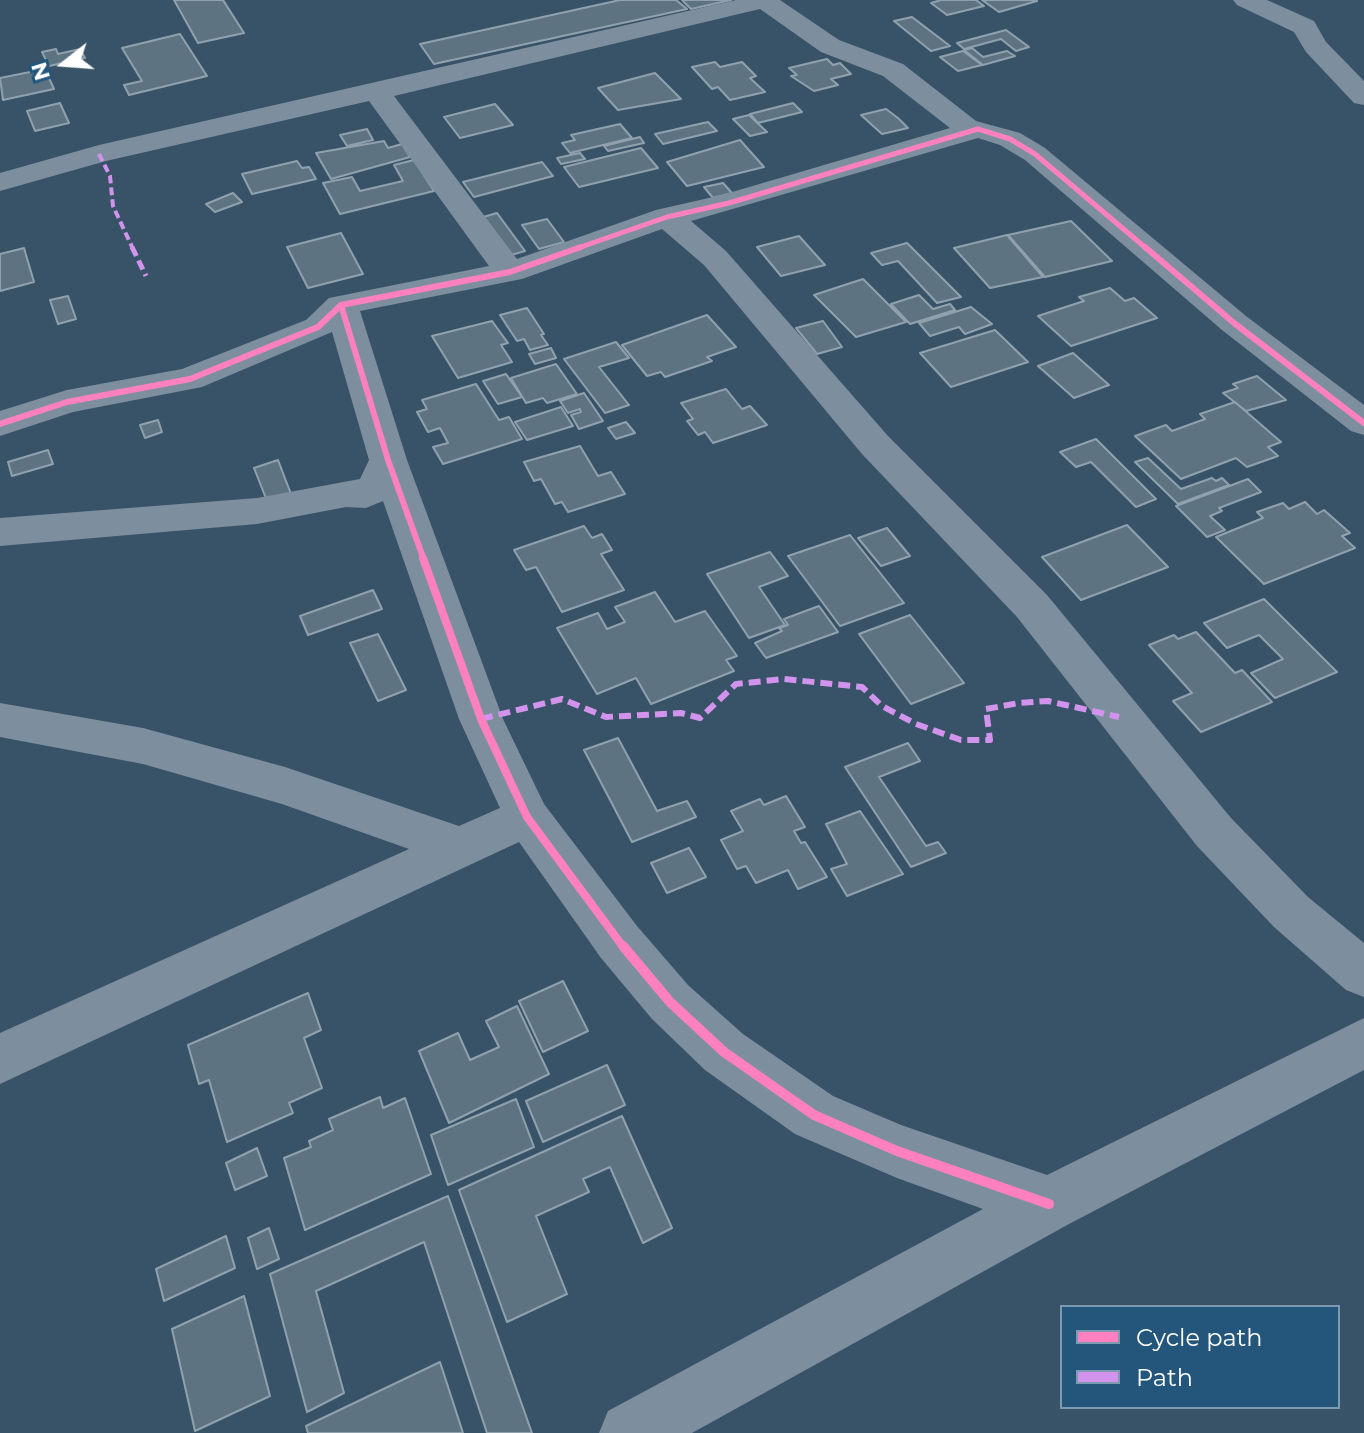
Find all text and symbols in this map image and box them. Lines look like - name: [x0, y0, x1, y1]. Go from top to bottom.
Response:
- north arrow: [24, 24, 104, 104]
- text: N: [25, 59, 56, 84]
- legend: [1060, 1305, 1340, 1409]
- text: Cycle path: [1136, 1323, 1263, 1352]
- text: Path: [1136, 1363, 1193, 1392]

